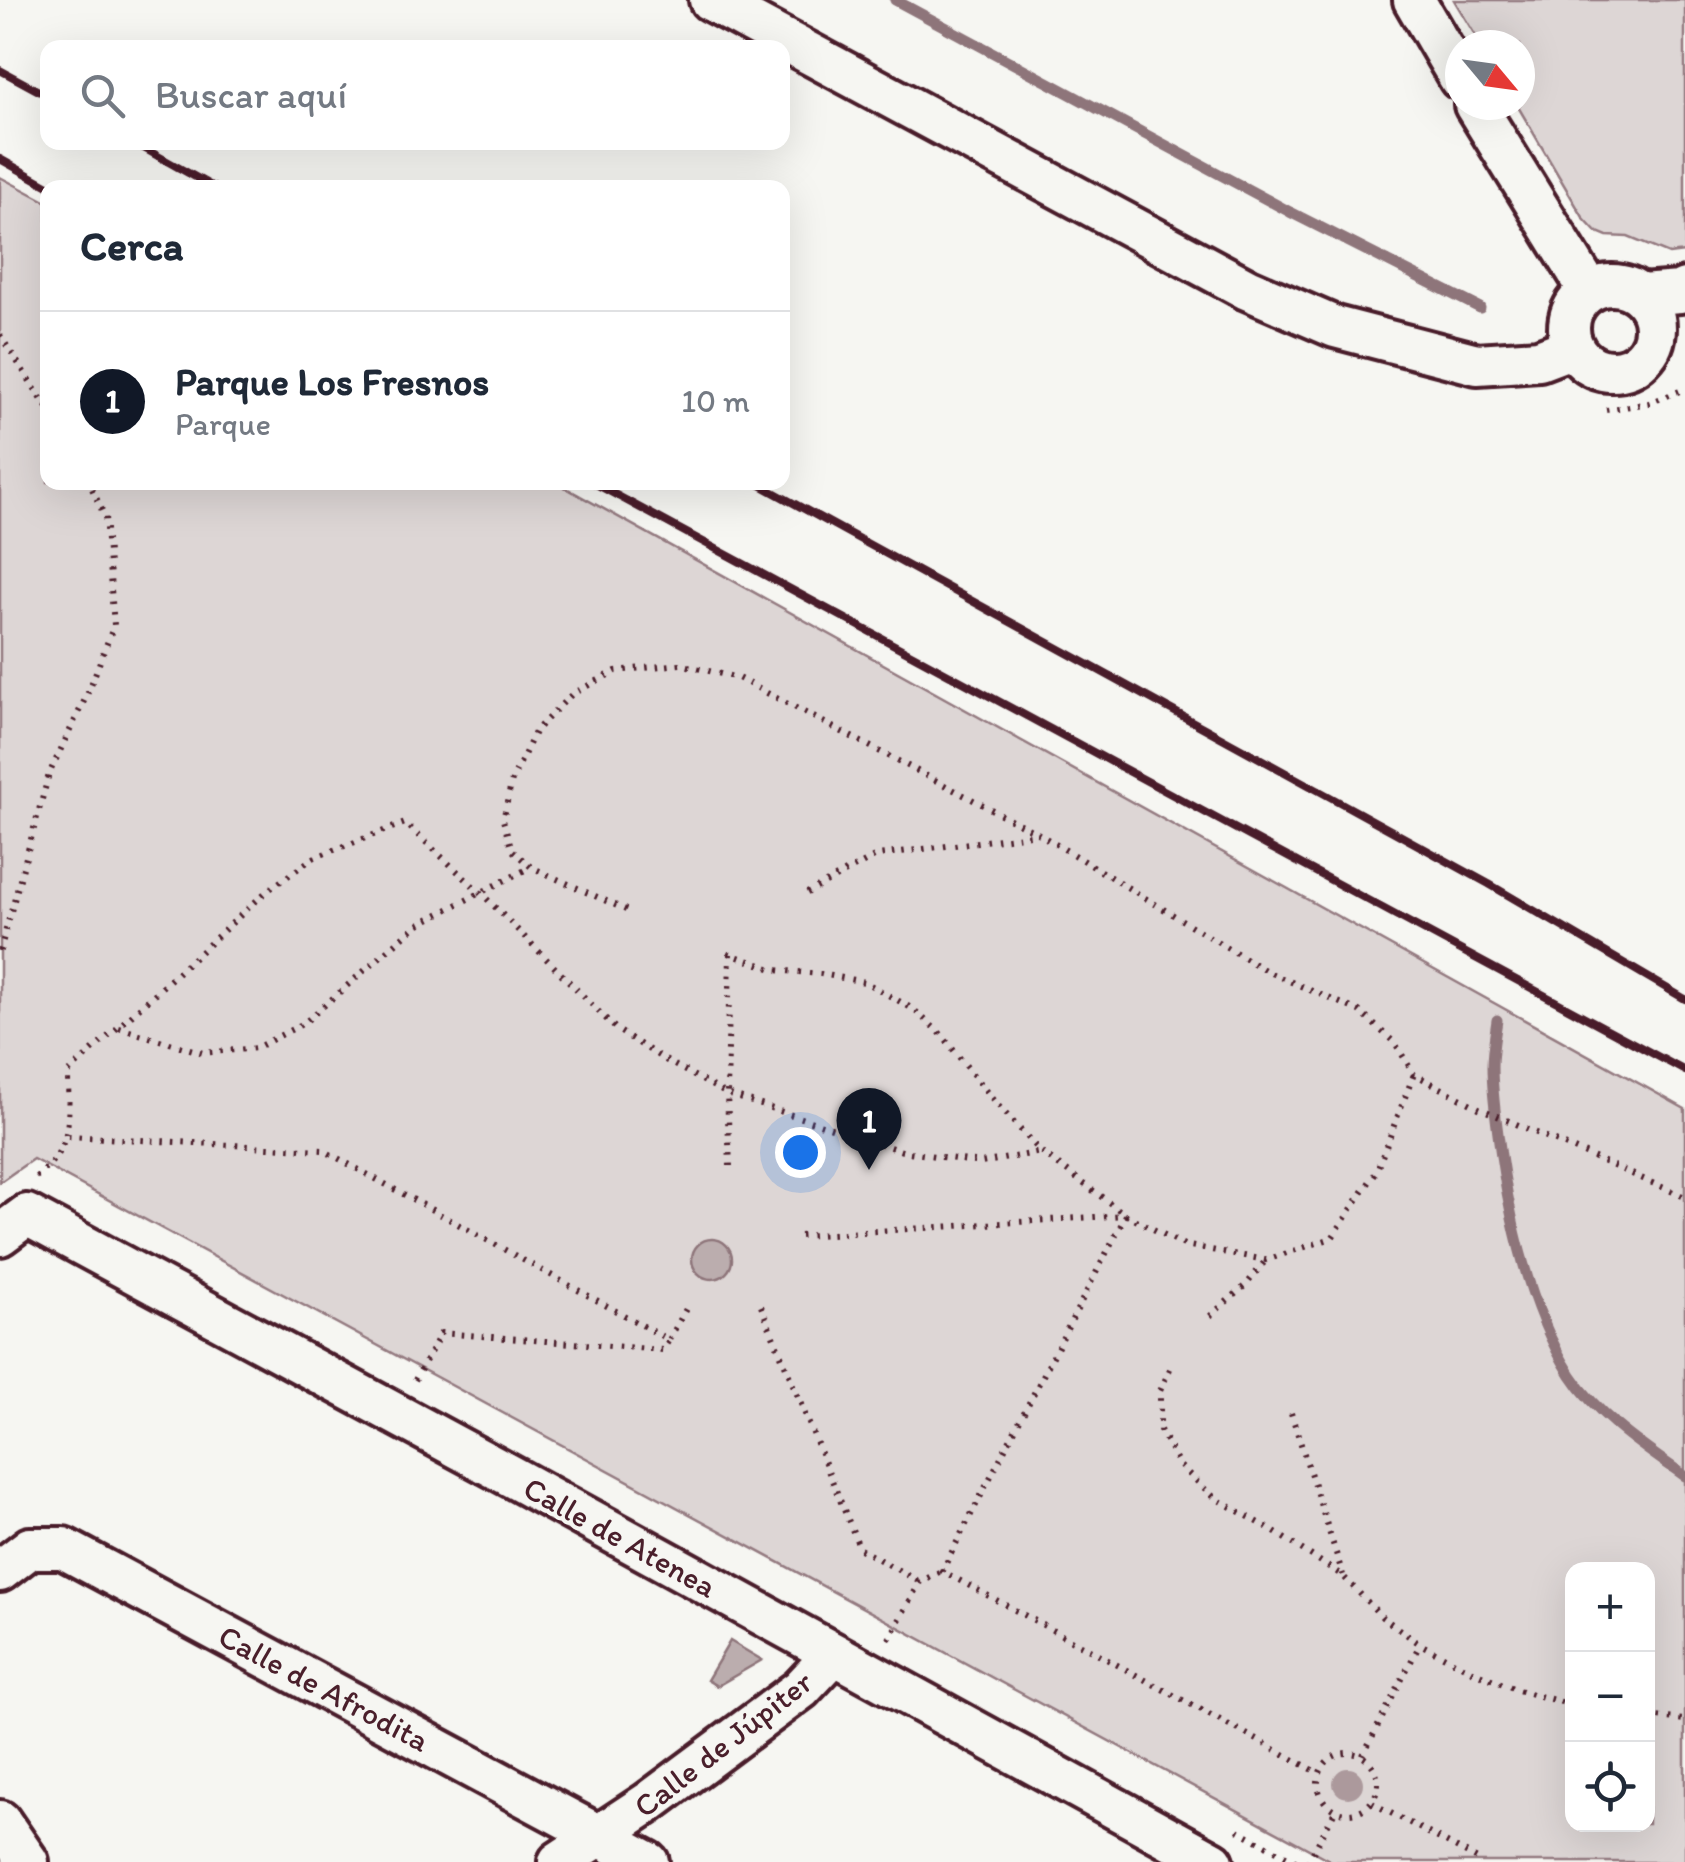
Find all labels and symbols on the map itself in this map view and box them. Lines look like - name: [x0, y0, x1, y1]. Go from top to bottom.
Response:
- north arrow: [1445, 30, 1535, 120]
- pin: 1: [836, 1088, 902, 1170]
- your location: [775, 1127, 826, 1178]
- street label: Calle de Atenea: [517, 1468, 723, 1606]
- street label: Calle de Afrodita: [212, 1617, 436, 1760]
- street label: Calle de Júpiter: [626, 1662, 820, 1825]

